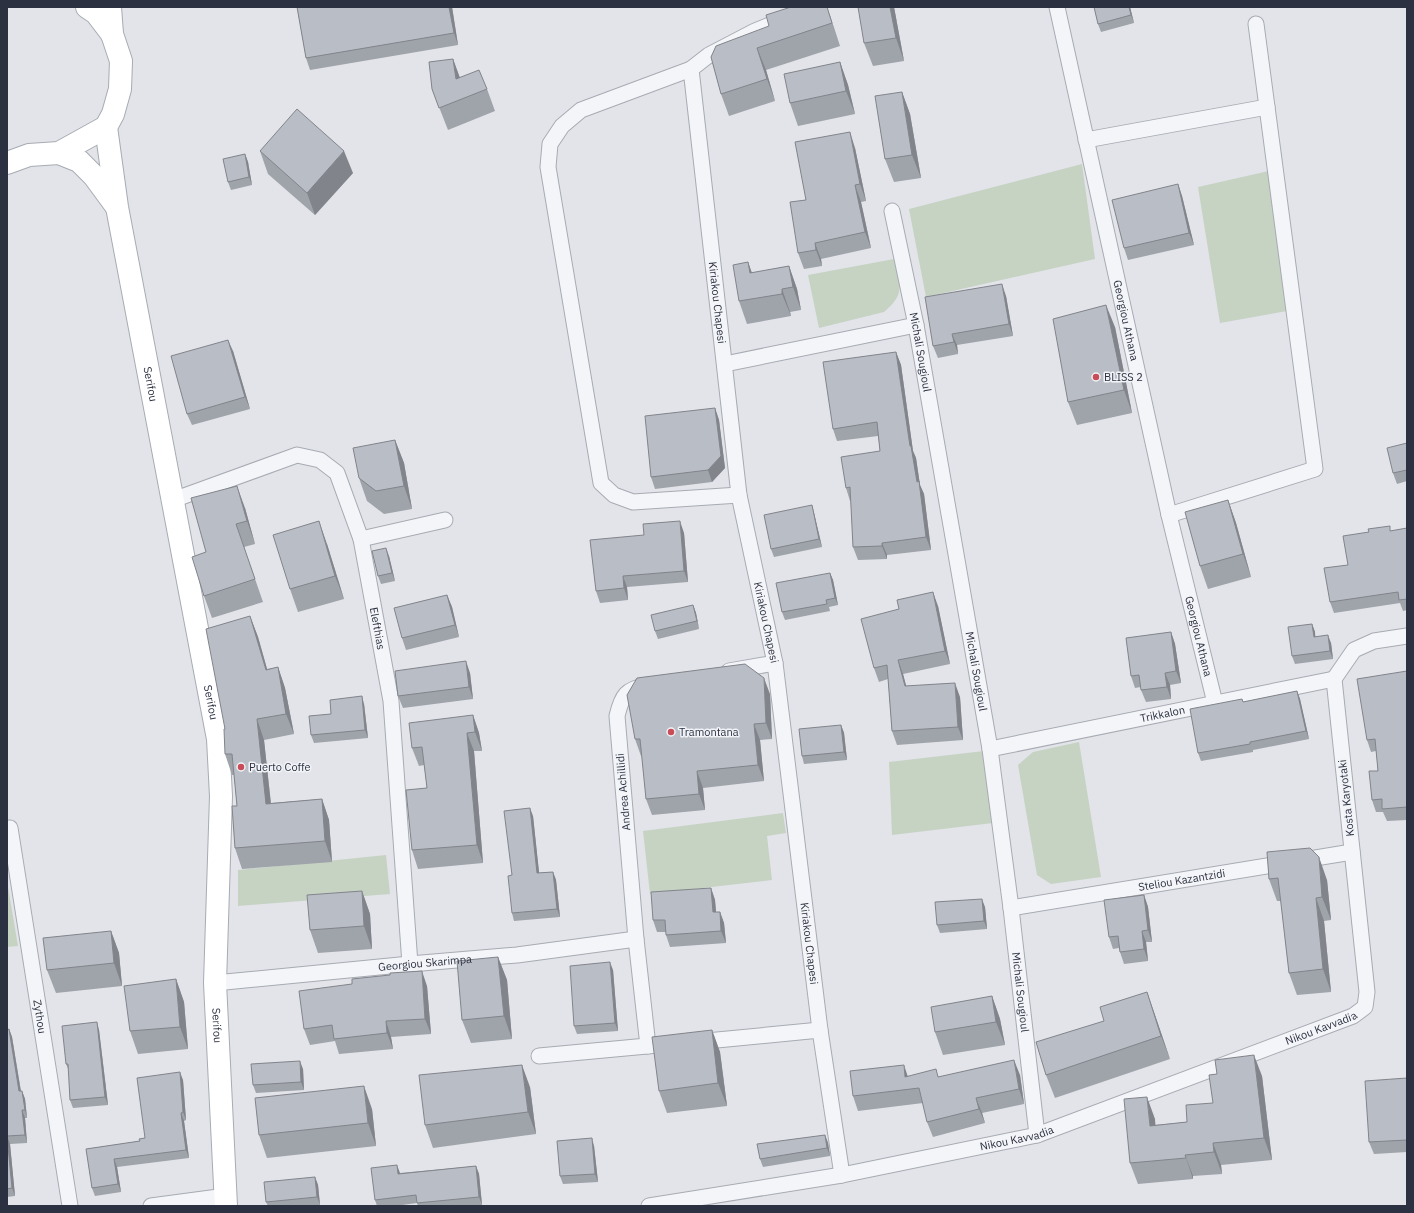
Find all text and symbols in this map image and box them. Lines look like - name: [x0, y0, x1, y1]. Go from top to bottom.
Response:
- street label: Kiriakou Chapesi: [706, 261, 729, 344]
- street label: Georgiou Athana: [1110, 279, 1142, 362]
- street label: Michali Sougioul: [907, 311, 935, 393]
- street label: Serifou: [140, 365, 161, 403]
- place label: BLISS 2: [1104, 370, 1143, 384]
- marker: BLISS 2: [1091, 372, 1101, 382]
- street label: Kiriakou Chapesi: [751, 581, 782, 664]
- street label: Georgiou Athana: [1182, 595, 1215, 678]
- street label: Elefthias: [367, 606, 388, 651]
- street label: Michali Sougioul: [963, 630, 990, 712]
- street label: Serifou: [201, 684, 221, 721]
- street label: Trikkalon: [1139, 703, 1186, 725]
- place label: Tramontana: [679, 725, 739, 739]
- marker: Tramontana: [666, 727, 676, 737]
- street label: Andrea Achillidi: [613, 753, 633, 831]
- street label: Kosta Karyotaki: [1335, 759, 1357, 837]
- place label: Puerto Coffe: [249, 760, 311, 774]
- marker: Puerto Coffe: [236, 762, 246, 772]
- street label: Steliou Kazantzidi: [1137, 866, 1226, 894]
- street label: Kiriakou Chapesi: [797, 902, 821, 985]
- street label: Michali Sougioul: [1009, 951, 1032, 1033]
- street label: Georgiou Skarimpa: [378, 952, 473, 974]
- street label: Zythou: [30, 999, 50, 1035]
- street label: Serifou: [209, 1008, 225, 1043]
- street label: Nikou Kavvadia: [1283, 1008, 1360, 1048]
- street label: Nikou Kavvadia: [979, 1122, 1056, 1154]

